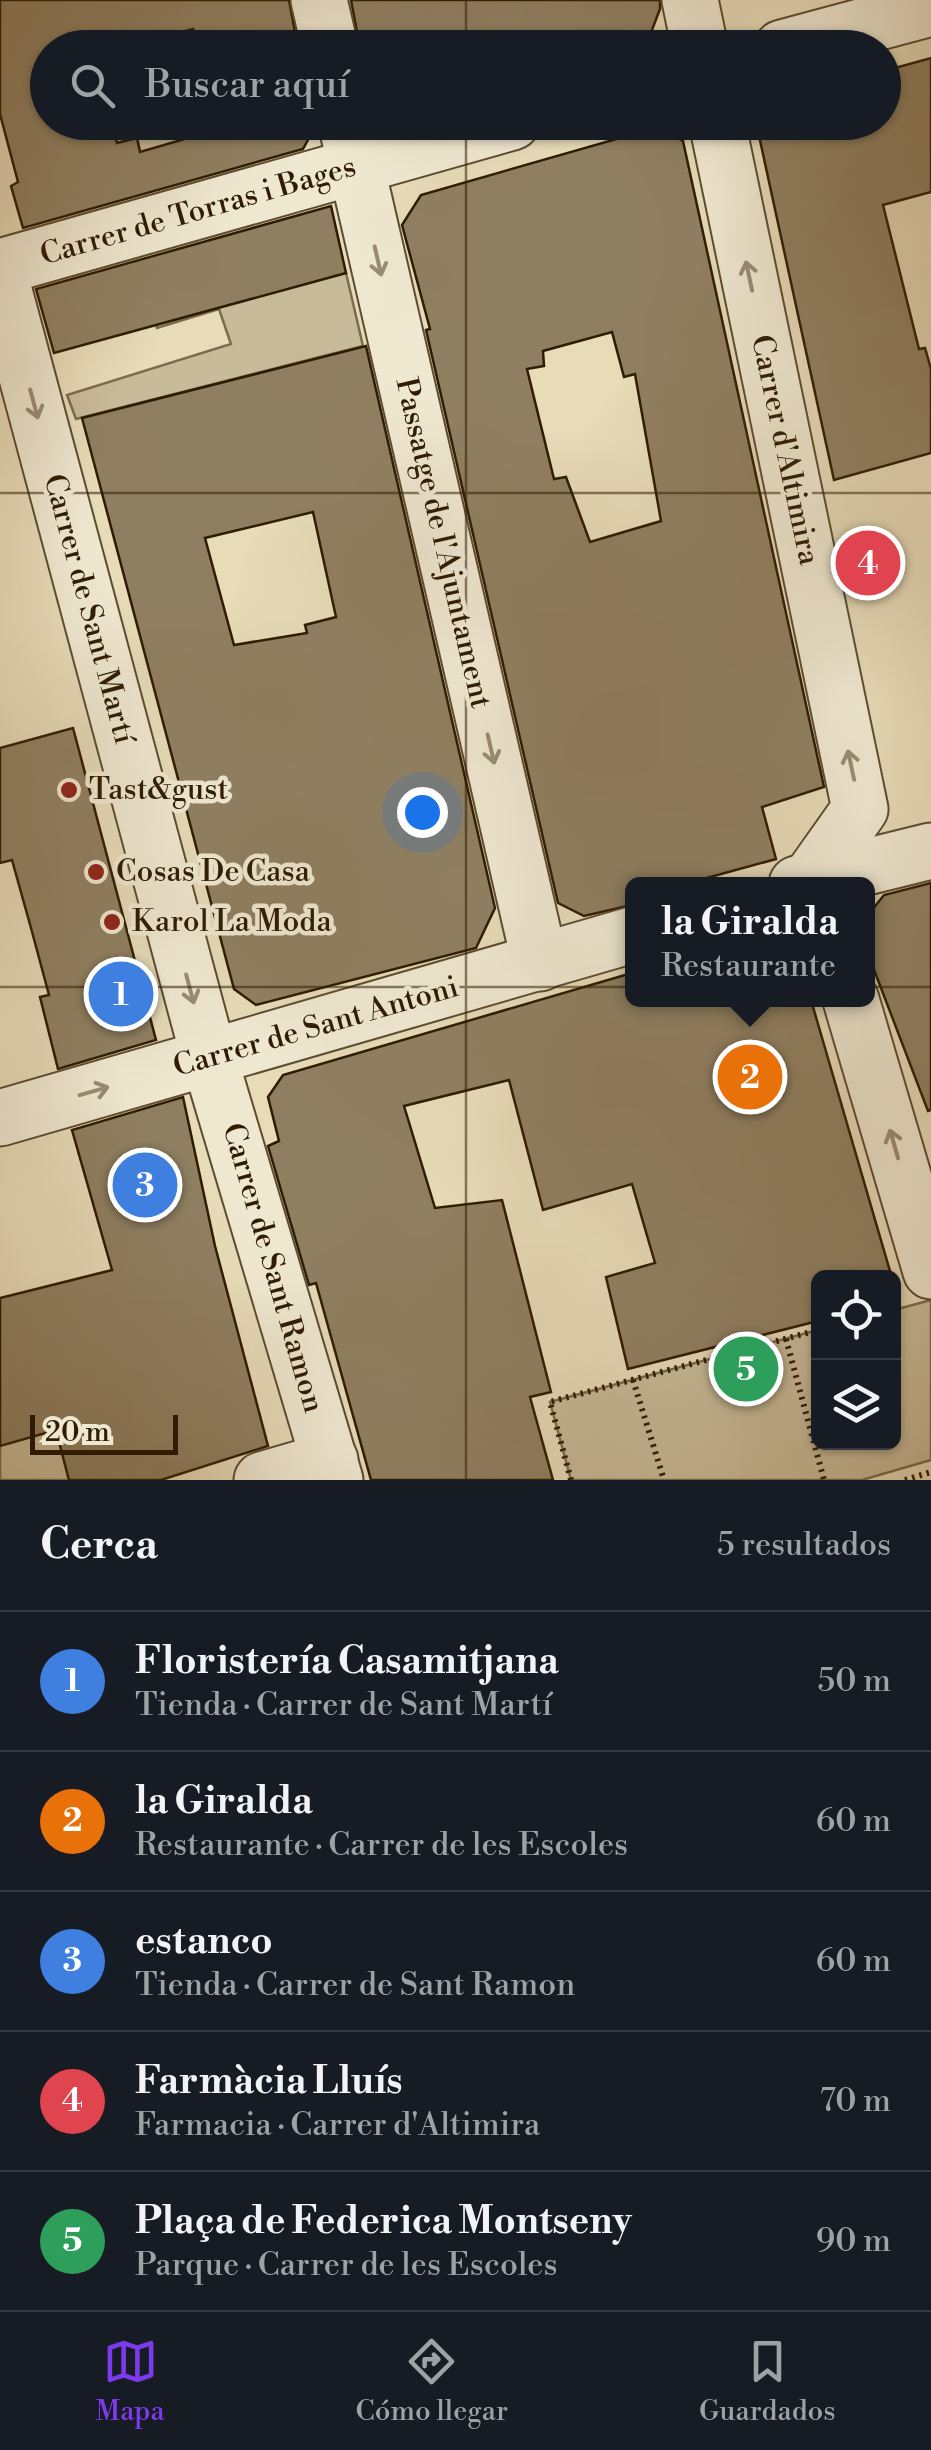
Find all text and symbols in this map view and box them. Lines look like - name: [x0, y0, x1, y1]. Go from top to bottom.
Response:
- search box: [30, 30, 901, 140]
- icon: search: [65, 58, 120, 113]
- text: Buscar aquí: [145, 62, 350, 109]
- street label: Carrer de Torras i Bages: [36, 148, 360, 274]
- one-way arrow: [370, 245, 388, 277]
- one-way arrow: [738, 261, 757, 293]
- street label: Carrer d'Altimira: [742, 331, 828, 569]
- street label: Passatge de l'Ajuntament: [386, 374, 500, 712]
- one-way arrow: [26, 388, 45, 419]
- street label: Carrer de Sant Martí: [35, 470, 144, 749]
- pin: 4: [836, 526, 900, 600]
- one-way arrow: [483, 732, 501, 764]
- one-way arrow: [840, 750, 859, 782]
- place label: Tast&gust: [89, 771, 229, 809]
- marker: Tast&gust: [58, 779, 80, 801]
- your location: [397, 787, 448, 838]
- place label: Cosas De Casa: [116, 853, 311, 891]
- marker: Cosas De Casa: [85, 861, 107, 883]
- popup: [625, 877, 875, 1007]
- text: la Giralda: [661, 899, 839, 946]
- place label: Karol La Moda: [132, 903, 332, 941]
- marker: Karol La Moda: [101, 911, 123, 933]
- text: Restaurante: [661, 946, 836, 986]
- pin: 1: [88, 956, 154, 1032]
- street label: Carrer de Sant Antoni: [169, 968, 463, 1086]
- one-way arrow: [182, 973, 201, 1004]
- pin: 2: [718, 1040, 782, 1114]
- one-way arrow: [77, 1081, 109, 1099]
- street label: Carrer de Sant Ramon: [213, 1119, 333, 1417]
- one-way arrow: [883, 1129, 902, 1160]
- pin: 3: [112, 1148, 178, 1222]
- map controls: [811, 1270, 901, 1450]
- button: locate: [811, 1270, 901, 1360]
- pin: 5: [714, 1332, 778, 1406]
- button: layers: [811, 1360, 901, 1450]
- scale bar: [30, 1410, 178, 1454]
- text: 20 m: [45, 1415, 110, 1450]
- text: Cerca: [40, 1519, 158, 1572]
- text: 5 resultados: [717, 1525, 891, 1565]
- text: Floristería Casamitjana: [135, 1638, 559, 1685]
- text: 1: [65, 1661, 80, 1701]
- text: 50 m: [818, 1661, 891, 1701]
- text: Tienda · Carrer de Sant Martí: [135, 1685, 552, 1725]
- text: la Giralda: [135, 1778, 313, 1825]
- text: 2: [62, 1801, 83, 1841]
- text: 60 m: [816, 1801, 891, 1841]
- text: Restaurante · Carrer de les Escoles: [135, 1825, 628, 1865]
- text: estanco: [135, 1918, 273, 1965]
- text: 3: [63, 1941, 82, 1981]
- text: 60 m: [816, 1941, 891, 1981]
- text: Tienda · Carrer de Sant Ramon: [135, 1965, 575, 2005]
- text: Farmàcia Lluís: [135, 2058, 403, 2105]
- text: 4: [62, 2081, 83, 2121]
- text: 70 m: [820, 2081, 891, 2121]
- text: Farmacia · Carrer d'Altimira: [135, 2105, 540, 2145]
- text: Plaça de Federica Montseny: [135, 2198, 632, 2245]
- text: 5: [63, 2221, 82, 2261]
- text: 90 m: [816, 2221, 891, 2261]
- text: Parque · Carrer de les Escoles: [135, 2245, 558, 2285]
- tab: Mapa: [95, 2334, 165, 2429]
- tab: Cómo llegar: [356, 2334, 508, 2429]
- tab: Guardados: [699, 2334, 836, 2429]

